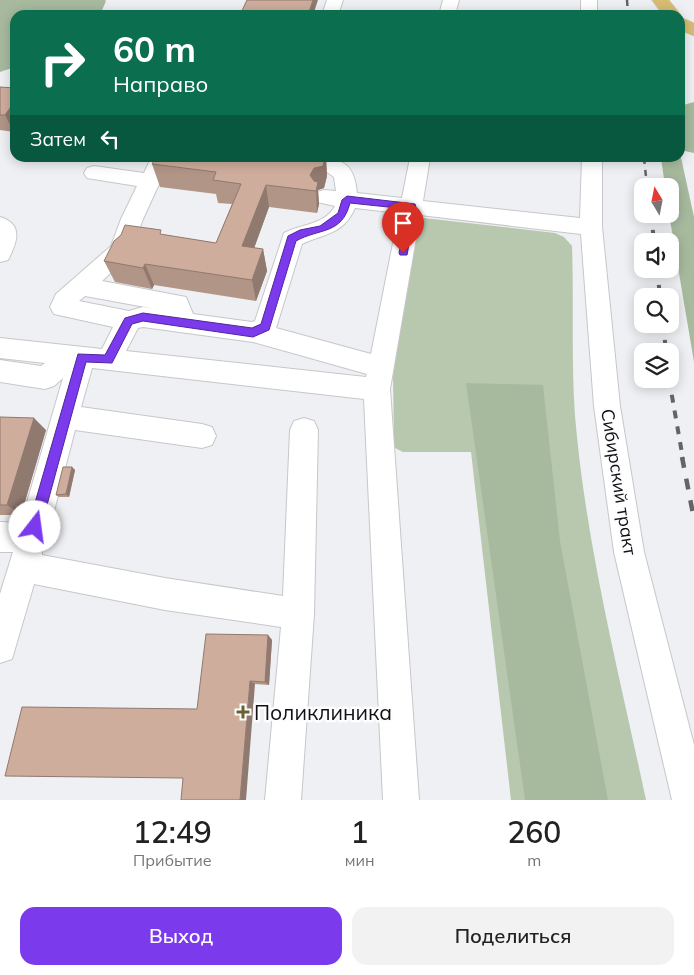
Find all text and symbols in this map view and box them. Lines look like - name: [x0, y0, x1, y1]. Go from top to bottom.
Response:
- text: 60 m: [113, 27, 196, 71]
- icon: right: [30, 30, 95, 95]
- text: Направо: [113, 70, 208, 98]
- icon: left: [96, 125, 124, 153]
- text: Затем: [30, 127, 86, 151]
- north arrow: [634, 178, 679, 222]
- map controls: [634, 178, 679, 388]
- pin: [382, 202, 424, 253]
- icon: arrive: [389, 209, 417, 237]
- button: sound: [634, 233, 679, 278]
- button: search: [634, 288, 679, 333]
- button: layers: [634, 343, 679, 388]
- street label: Сибирский тракт: [596, 407, 642, 558]
- position arrow: [8, 500, 60, 552]
- place label: Поликлиника: [254, 699, 392, 725]
- marker: Поликлиника: [236, 705, 250, 719]
- text: 12:49: [133, 813, 212, 851]
- text: 1: [351, 813, 369, 851]
- text: 260: [507, 813, 561, 851]
- text: Прибытие: [133, 850, 212, 870]
- text: мин: [345, 850, 374, 870]
- text: m: [527, 850, 541, 870]
- button: Выход: [20, 907, 342, 965]
- button: Поделиться: [352, 907, 674, 965]

